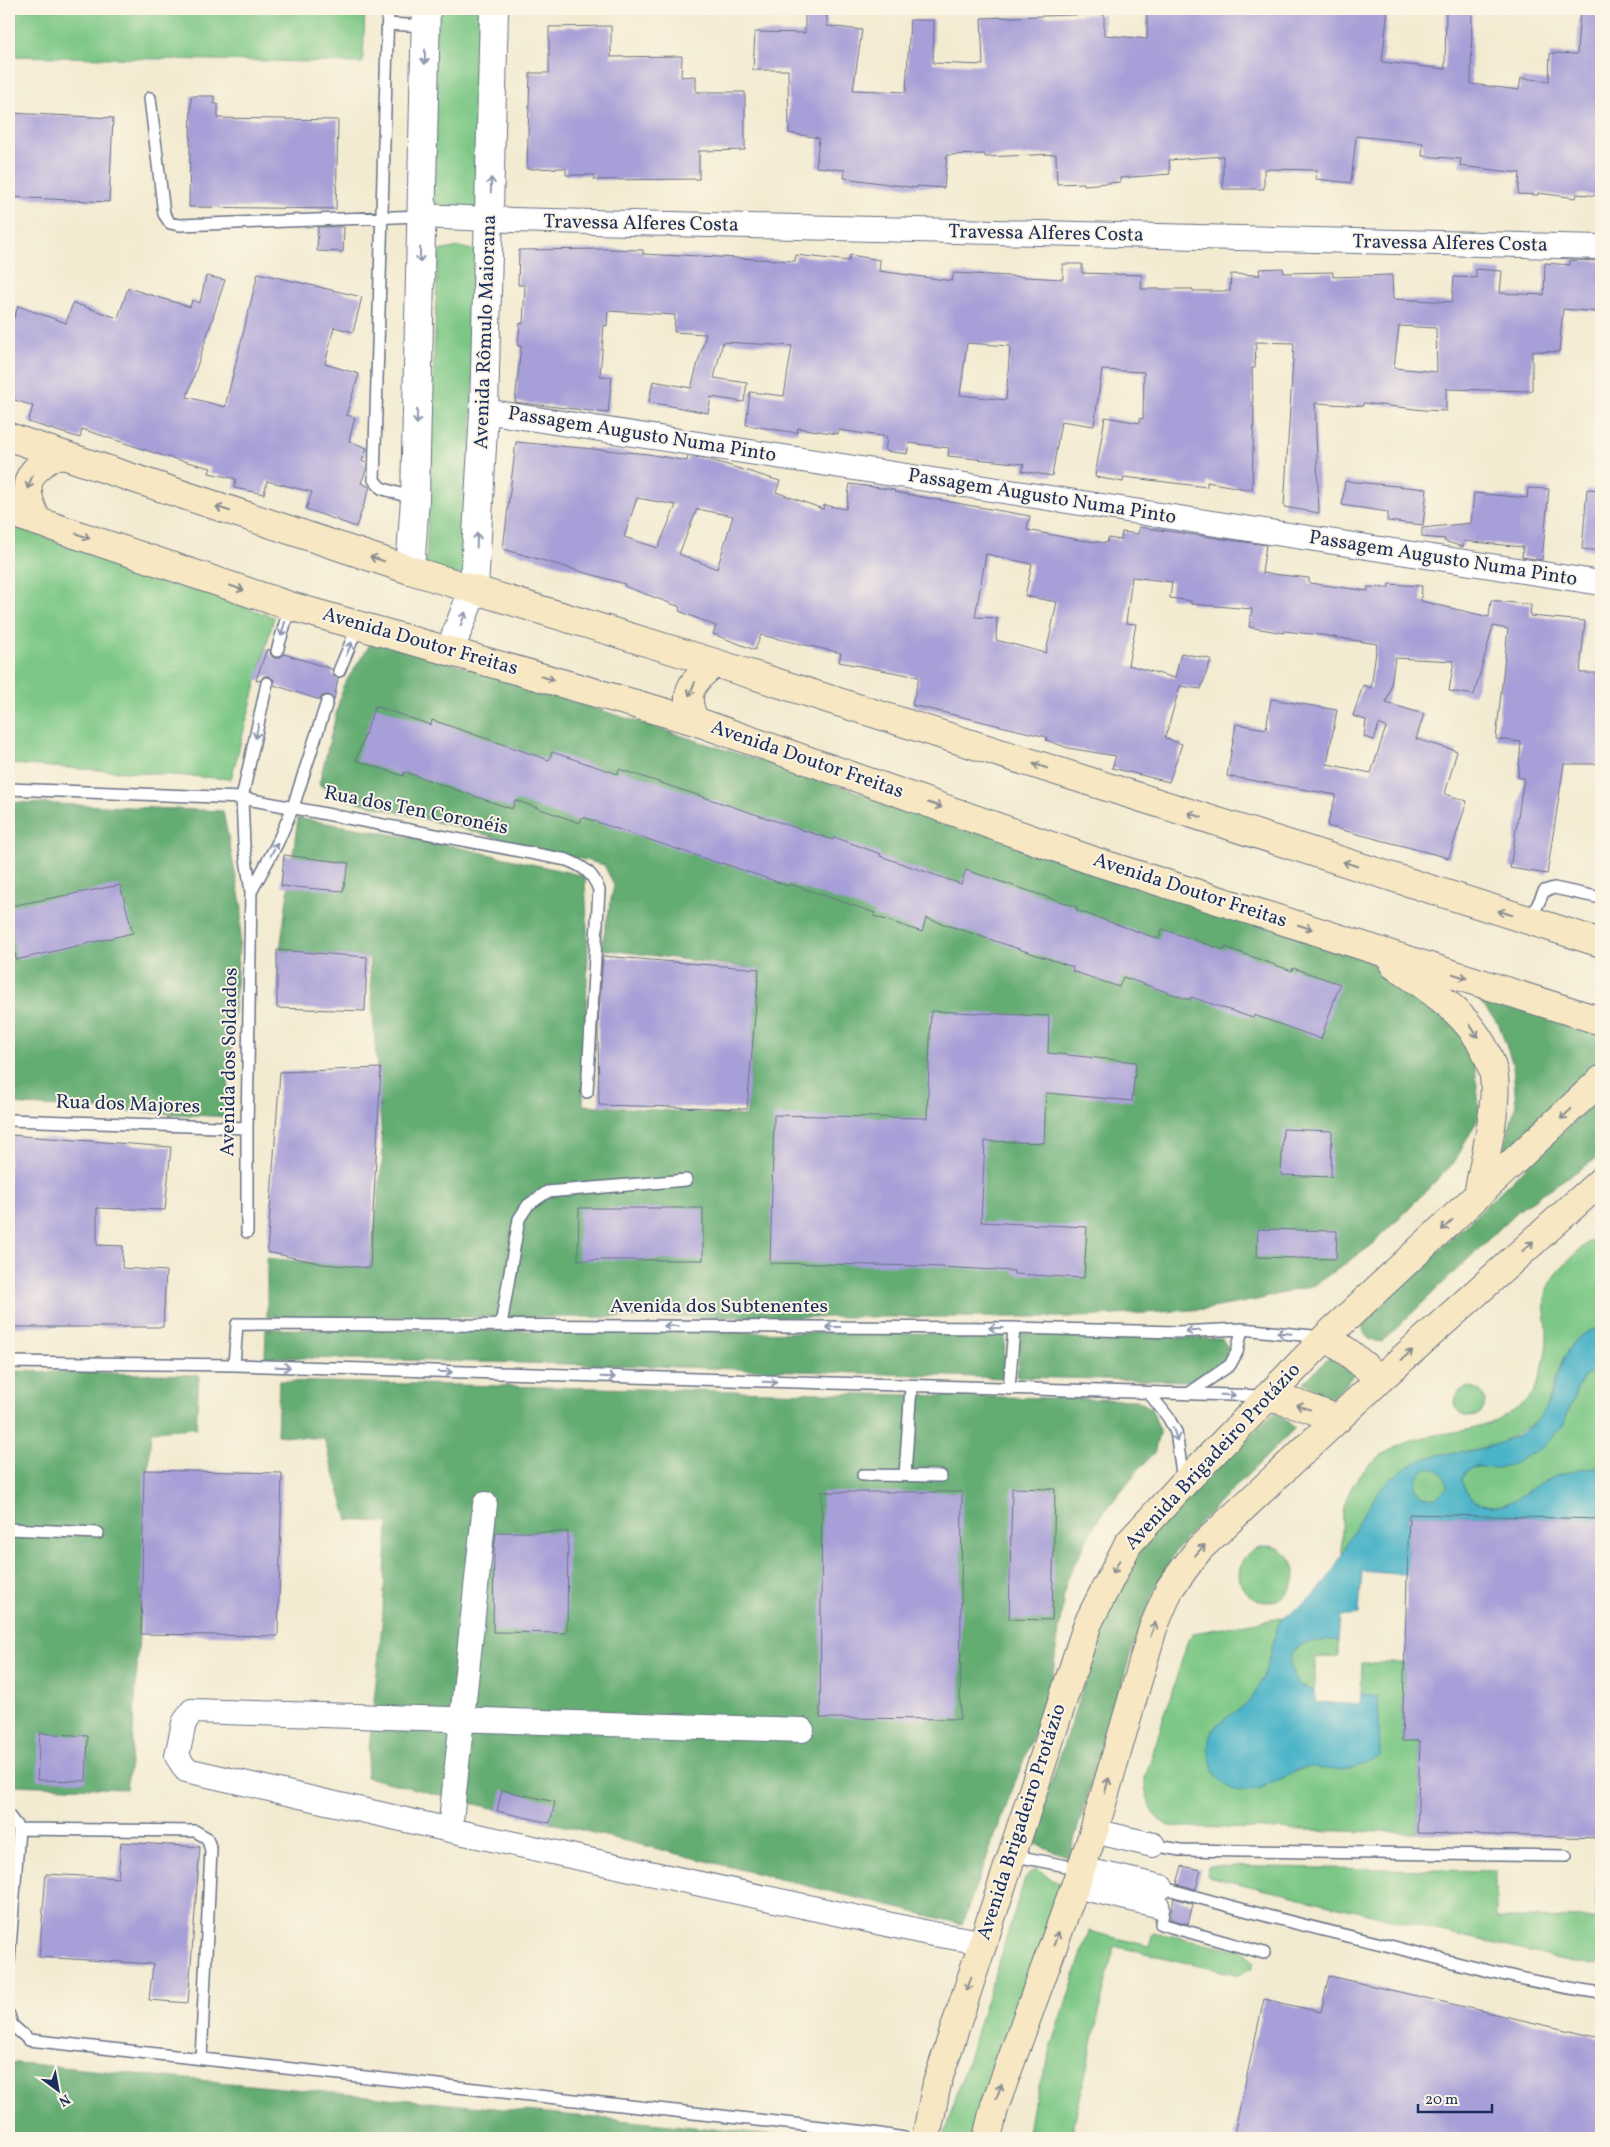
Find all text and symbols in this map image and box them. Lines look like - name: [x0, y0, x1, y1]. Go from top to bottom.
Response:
- one-way arrow: [420, 49, 430, 65]
- one-way arrow: [486, 177, 495, 193]
- street label: Travessa Alferes Costa: [543, 208, 739, 240]
- street label: Avenida Rômulo Maiorana: [468, 214, 504, 450]
- street label: Travessa Alferes Costa: [948, 218, 1144, 250]
- street label: Travessa Alferes Costa: [1352, 228, 1548, 260]
- one-way arrow: [415, 246, 425, 263]
- street label: Passagem Augusto Numa Pinto: [506, 400, 778, 470]
- one-way arrow: [412, 409, 421, 425]
- street label: Passagem Augusto Numa Pinto: [906, 462, 1178, 532]
- one-way arrow: [25, 474, 34, 489]
- one-way arrow: [215, 503, 231, 513]
- street label: Passagem Augusto Numa Pinto: [1307, 524, 1579, 594]
- one-way arrow: [75, 531, 91, 541]
- one-way arrow: [472, 532, 482, 548]
- one-way arrow: [370, 554, 386, 564]
- one-way arrow: [229, 584, 245, 593]
- street label: Avenida Doutor Freitas: [319, 601, 521, 683]
- one-way arrow: [459, 612, 468, 628]
- one-way arrow: [278, 620, 288, 636]
- one-way arrow: [344, 642, 354, 657]
- one-way arrow: [539, 674, 555, 684]
- one-way arrow: [686, 681, 696, 696]
- street label: Avenida Doutor Freitas: [707, 714, 907, 806]
- one-way arrow: [251, 722, 261, 738]
- one-way arrow: [1032, 761, 1048, 770]
- street label: Rua dos Ten Coronéis: [321, 779, 511, 843]
- one-way arrow: [926, 801, 942, 810]
- one-way arrow: [1187, 809, 1203, 819]
- one-way arrow: [270, 842, 279, 857]
- street label: Avenida Doutor Freitas: [1089, 846, 1291, 936]
- one-way arrow: [1342, 858, 1358, 868]
- one-way arrow: [1497, 907, 1513, 917]
- one-way arrow: [1296, 923, 1312, 933]
- street label: Avenida dos Soldados: [214, 967, 246, 1157]
- one-way arrow: [1451, 972, 1467, 982]
- one-way arrow: [1469, 1024, 1479, 1038]
- street label: Rua dos Majores: [55, 1088, 201, 1122]
- one-way arrow: [1559, 1108, 1572, 1120]
- one-way arrow: [1441, 1218, 1454, 1230]
- one-way arrow: [1522, 1241, 1535, 1252]
- street label: Avenida dos Subtenentes: [610, 1293, 828, 1321]
- one-way arrow: [663, 1321, 680, 1331]
- one-way arrow: [826, 1322, 842, 1332]
- one-way arrow: [988, 1323, 1004, 1333]
- one-way arrow: [1185, 1327, 1201, 1336]
- one-way arrow: [1276, 1328, 1292, 1338]
- one-way arrow: [1401, 1349, 1414, 1361]
- street label: Avenida Brigadeiro Protázio: [1119, 1357, 1307, 1557]
- one-way arrow: [275, 1362, 291, 1371]
- one-way arrow: [437, 1367, 453, 1376]
- one-way arrow: [600, 1372, 616, 1381]
- one-way arrow: [762, 1377, 778, 1386]
- one-way arrow: [1220, 1390, 1236, 1400]
- one-way arrow: [1295, 1402, 1311, 1411]
- one-way arrow: [1171, 1426, 1181, 1442]
- one-way arrow: [1194, 1543, 1205, 1556]
- one-way arrow: [1111, 1559, 1120, 1574]
- one-way arrow: [1149, 1622, 1158, 1637]
- street label: Avenida Brigadeiro Protázio: [971, 1700, 1073, 1944]
- one-way arrow: [1103, 1777, 1112, 1793]
- one-way arrow: [1052, 1931, 1061, 1947]
- one-way arrow: [964, 1975, 973, 1991]
- north arrow: [32, 2064, 82, 2114]
- scale bar: [1418, 2082, 1491, 2114]
- one-way arrow: [995, 2084, 1005, 2099]
- text: N: [55, 2089, 73, 2111]
- text: 20 m: [1425, 2090, 1458, 2111]

